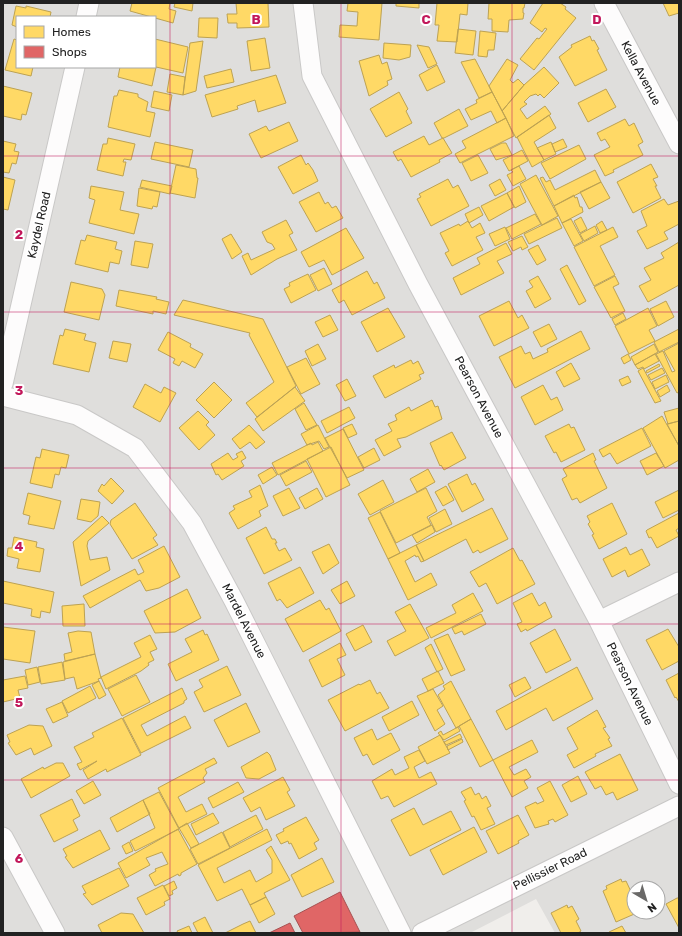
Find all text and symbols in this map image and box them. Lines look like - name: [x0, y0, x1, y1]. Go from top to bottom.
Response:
- text: B: [251, 12, 261, 27]
- text: C: [421, 12, 431, 27]
- text: D: [592, 12, 602, 27]
- legend: [16, 16, 156, 68]
- text: Homes: [52, 25, 91, 39]
- street label: Kella Avenue: [618, 39, 664, 108]
- text: Shops: [52, 45, 87, 59]
- street label: Kaydel Road: [25, 190, 53, 260]
- text: 2: [15, 227, 23, 242]
- street label: Pearson Avenue: [452, 354, 507, 440]
- text: 3: [15, 383, 24, 398]
- text: 4: [15, 539, 24, 554]
- street label: Mardel Avenue: [219, 581, 269, 661]
- street label: Pearson Avenue: [604, 640, 656, 728]
- text: 5: [15, 695, 23, 710]
- street label: Pellissier Road: [511, 845, 589, 893]
- text: 6: [15, 851, 24, 866]
- north arrow: [626, 880, 666, 920]
- text: N: [645, 900, 659, 915]

